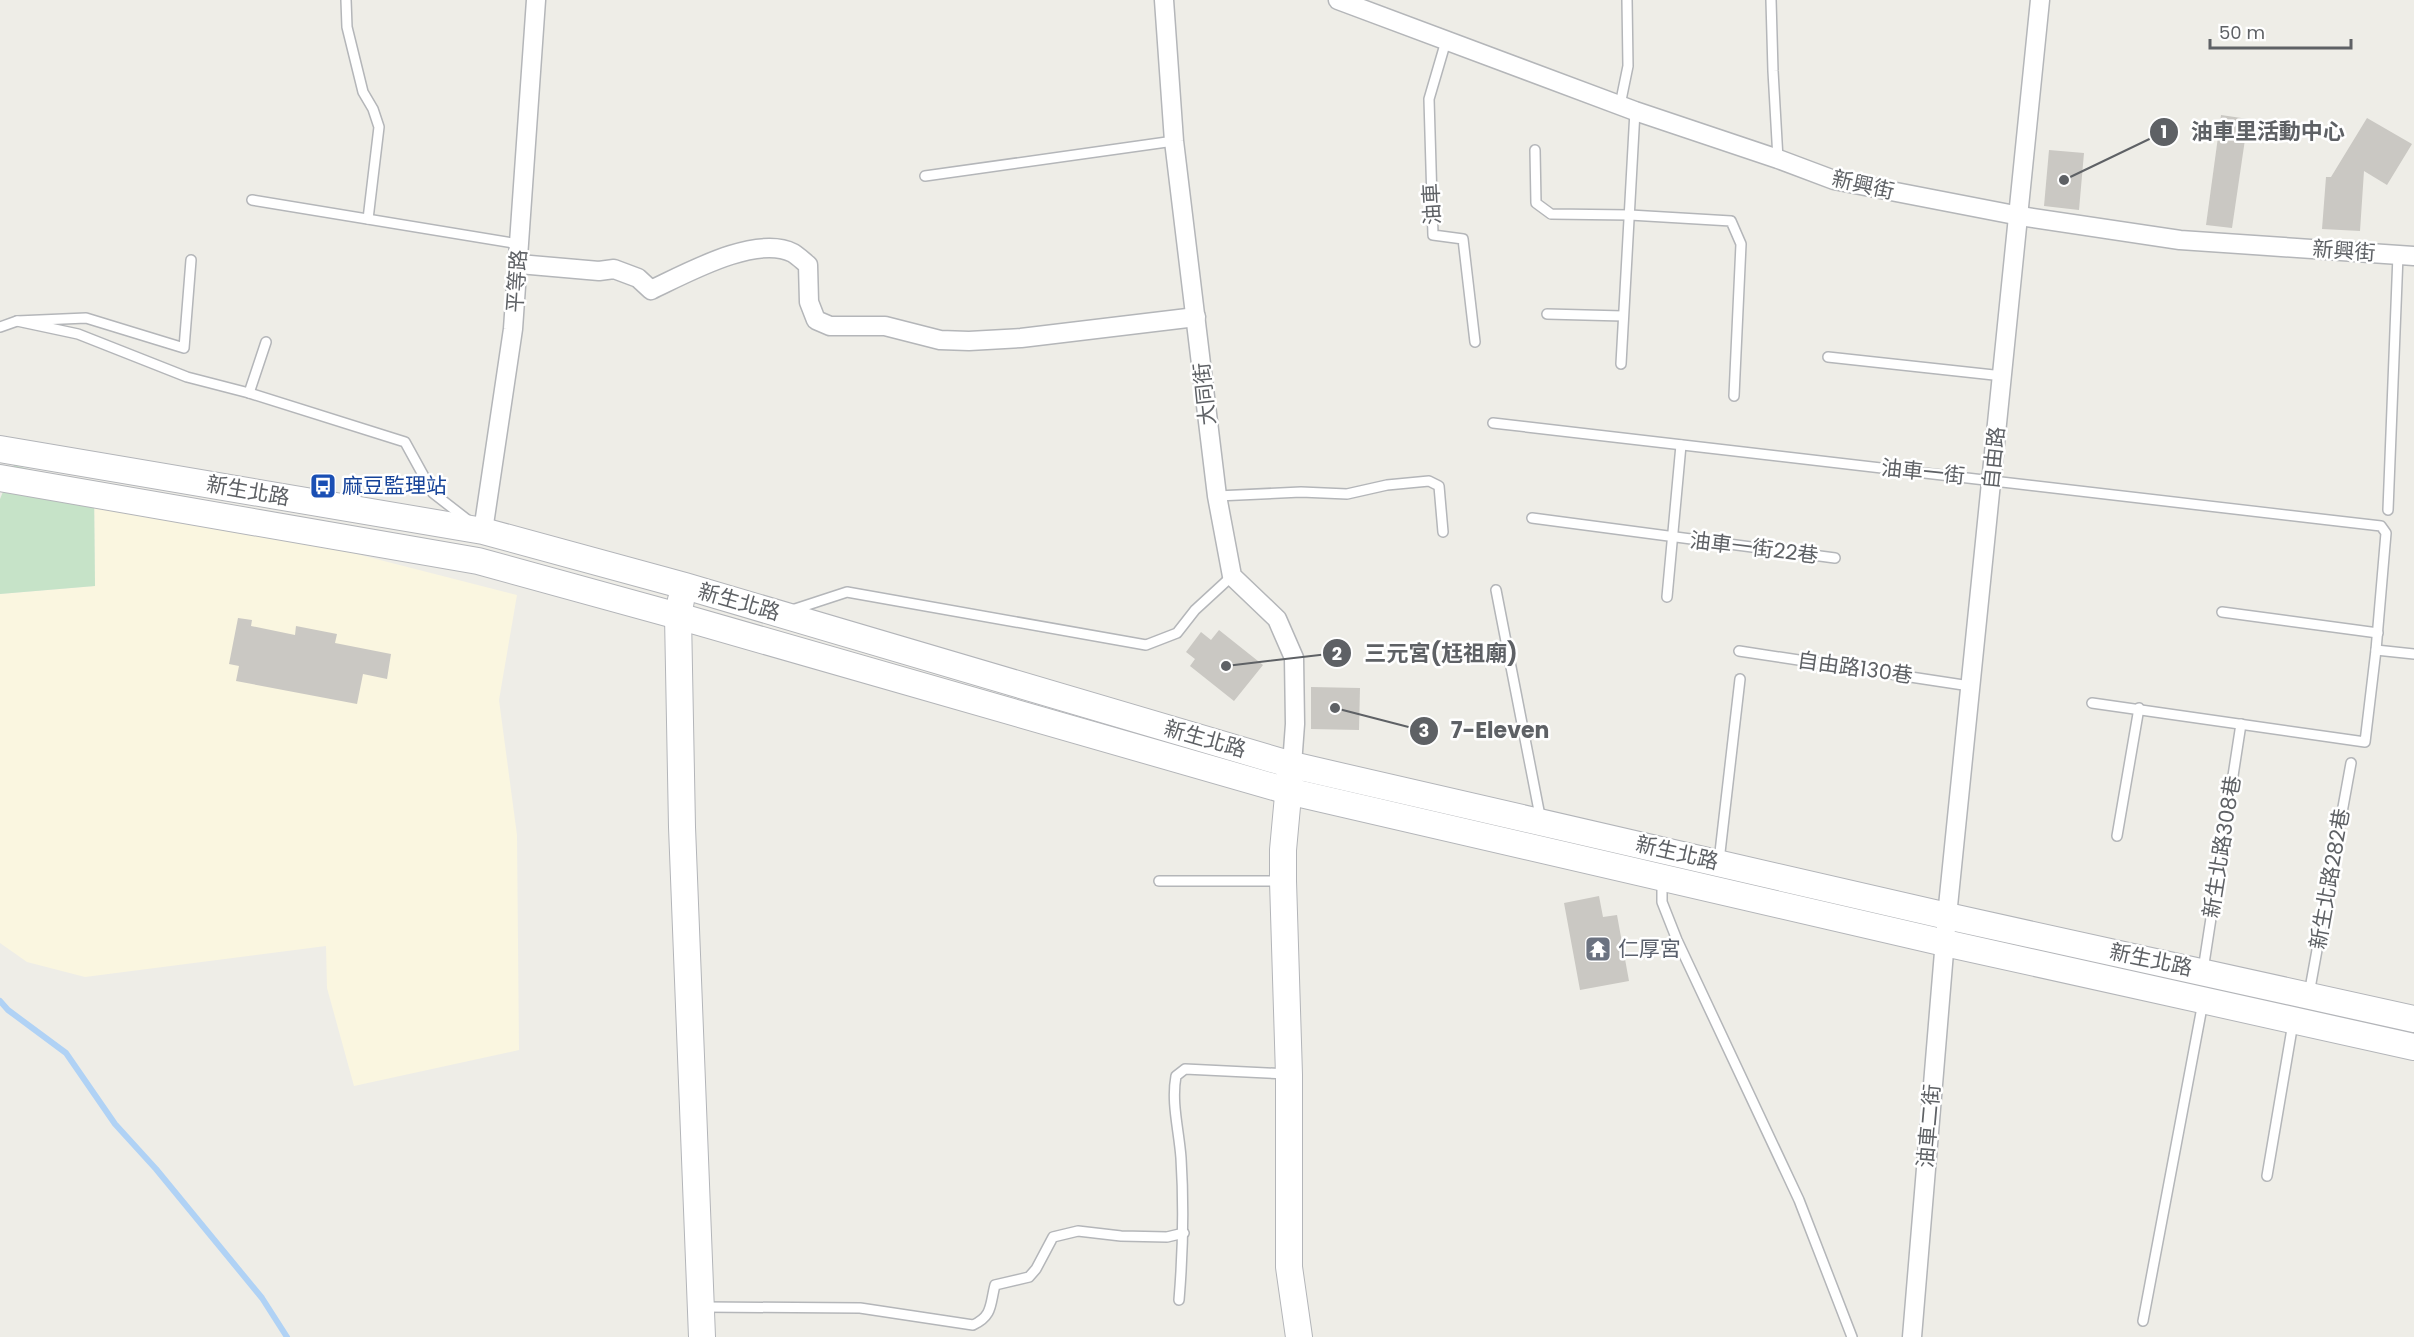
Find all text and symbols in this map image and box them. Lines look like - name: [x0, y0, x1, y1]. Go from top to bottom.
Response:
- scale bar: [2210, 12, 2351, 50]
- text: 50 m: [2219, 20, 2265, 45]
- callout: 油車里活動中心: [2149, 112, 2357, 152]
- text: 油車里活動中心: [2191, 116, 2345, 147]
- text: 1: [2161, 119, 2167, 144]
- street label: 新興街: [1829, 163, 1897, 206]
- street label: 油車: [1416, 182, 1447, 226]
- street label: 新興街: [2312, 234, 2376, 267]
- street label: 平等路: [500, 249, 533, 313]
- street label: 大同街: [1187, 361, 1222, 427]
- street label: 自由路: [1976, 425, 2011, 491]
- street label: 油車一街: [1880, 453, 1966, 490]
- street label: 新生北路: [204, 469, 292, 512]
- bus stop icon: 麻豆監理站: [308, 471, 338, 501]
- place label: 麻豆監理站: [342, 471, 447, 500]
- street label: 油車一街22巷: [1688, 525, 1820, 570]
- street label: 新生北路: [695, 576, 784, 627]
- callout: 三元宮(尪祖廟): [1322, 633, 1529, 673]
- text: 三元宮(尪祖廟): [1365, 638, 1518, 669]
- text: 2: [1332, 641, 1342, 666]
- street label: 自由路130巷: [1795, 645, 1915, 690]
- callout: 7-Eleven: [1409, 711, 1561, 751]
- street label: 新生北路: [1161, 713, 1250, 764]
- text: 7-Eleven: [1451, 715, 1549, 746]
- text: 3: [1419, 718, 1429, 743]
- street label: 新生北路308巷: [2196, 774, 2247, 920]
- street label: 新生北路282巷: [2303, 806, 2356, 952]
- street label: 新生北路: [1633, 829, 1721, 876]
- temple icon: 仁厚宮: [1583, 934, 1613, 964]
- place label: 仁厚宮: [1618, 934, 1681, 963]
- street label: 新生北路: [2107, 937, 2195, 982]
- street label: 油車二街: [1910, 1083, 1947, 1169]

